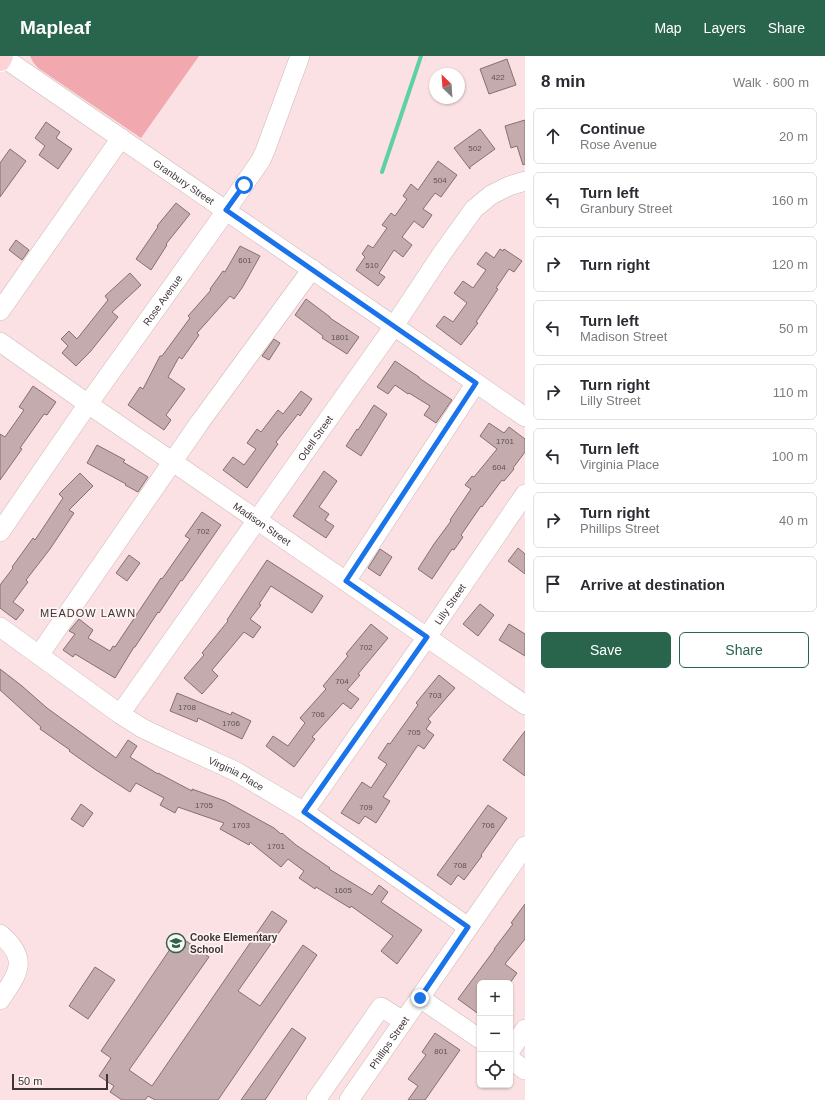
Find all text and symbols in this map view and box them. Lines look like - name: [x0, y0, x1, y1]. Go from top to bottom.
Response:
- text: Mapleaf: [20, 17, 91, 38]
- text: Map: [654, 20, 682, 36]
- text: Layers: [704, 20, 746, 36]
- text: Share: [768, 20, 805, 36]
- north arrow: [429, 68, 465, 104]
- text: 8 min: [541, 72, 585, 91]
- house number: 422: [491, 73, 505, 82]
- text: Walk · 600 m: [733, 75, 809, 90]
- text: Continue: [580, 120, 645, 137]
- icon: ahead: [542, 125, 564, 147]
- text: 20 m: [779, 129, 808, 144]
- text: Rose Avenue: [580, 137, 657, 152]
- house number: 502: [468, 144, 482, 153]
- street label: Granbury Street: [151, 157, 216, 207]
- route start: [235, 176, 253, 194]
- house number: 504: [433, 176, 447, 185]
- text: Turn left: [580, 184, 639, 201]
- icon: left: [542, 189, 564, 211]
- text: 160 m: [772, 193, 808, 208]
- text: Granbury Street: [580, 201, 673, 216]
- icon: right: [542, 253, 564, 275]
- house number: 601: [238, 256, 252, 265]
- text: Turn right: [580, 256, 650, 273]
- text: 120 m: [772, 257, 808, 272]
- house number: 510: [365, 261, 379, 270]
- street label: Rose Avenue: [141, 273, 185, 328]
- text: Turn left: [580, 312, 639, 329]
- icon: left: [542, 317, 564, 339]
- text: 50 m: [779, 321, 808, 336]
- text: Madison Street: [580, 329, 667, 344]
- house number: 1801: [331, 333, 349, 342]
- text: Turn right: [580, 376, 650, 393]
- icon: right: [542, 381, 564, 403]
- text: 110 m: [773, 385, 808, 400]
- text: Lilly Street: [580, 393, 641, 408]
- street label: Odell Street: [296, 413, 335, 463]
- house number: 1701: [496, 437, 514, 446]
- text: Turn left: [580, 440, 639, 457]
- icon: left: [542, 445, 564, 467]
- text: 100 m: [772, 449, 808, 464]
- text: Virginia Place: [580, 457, 659, 472]
- house number: 604: [492, 463, 506, 472]
- street label: Madison Street: [231, 500, 293, 548]
- text: Turn right: [580, 504, 650, 521]
- icon: right: [542, 509, 564, 531]
- text: 40 m: [779, 513, 808, 528]
- text: Phillips Street: [580, 521, 659, 536]
- house number: 702: [196, 527, 210, 536]
- icon: arrive: [542, 573, 564, 595]
- text: Arrive at destination: [580, 576, 725, 593]
- street label: Lilly Street: [432, 582, 468, 627]
- district label: MEADOW LAWN: [40, 607, 136, 619]
- button: Save: [541, 632, 671, 668]
- button: Share: [679, 632, 809, 668]
- house number: 702: [359, 643, 373, 652]
- house number: 704: [335, 677, 349, 686]
- house number: 703: [428, 691, 442, 700]
- house number: 1708: [178, 703, 196, 712]
- house number: 706: [311, 710, 325, 719]
- house number: 1706: [222, 719, 240, 728]
- house number: 705: [407, 728, 421, 737]
- street label: Virginia Place: [207, 755, 266, 793]
- house number: 1705: [195, 801, 213, 810]
- house number: 709: [359, 803, 373, 812]
- house number: 1703: [232, 821, 250, 830]
- house number: 706: [481, 821, 495, 830]
- house number: 1701: [267, 842, 285, 851]
- house number: 708: [453, 861, 467, 870]
- house number: 1605: [334, 886, 352, 895]
- school or university icon: Cooke Elementary School: [165, 932, 187, 954]
- place label: Cooke Elementary School: [190, 932, 278, 955]
- map controls: [477, 980, 513, 1088]
- button: +: [477, 980, 513, 1016]
- route end: [411, 989, 429, 1007]
- street label: Phillips Street: [367, 1014, 411, 1071]
- button: −: [477, 1016, 513, 1052]
- house number: 801: [434, 1047, 448, 1056]
- button: locate: [477, 1052, 513, 1088]
- scale bar: [12, 1072, 108, 1091]
- text: 50 m: [18, 1075, 42, 1087]

